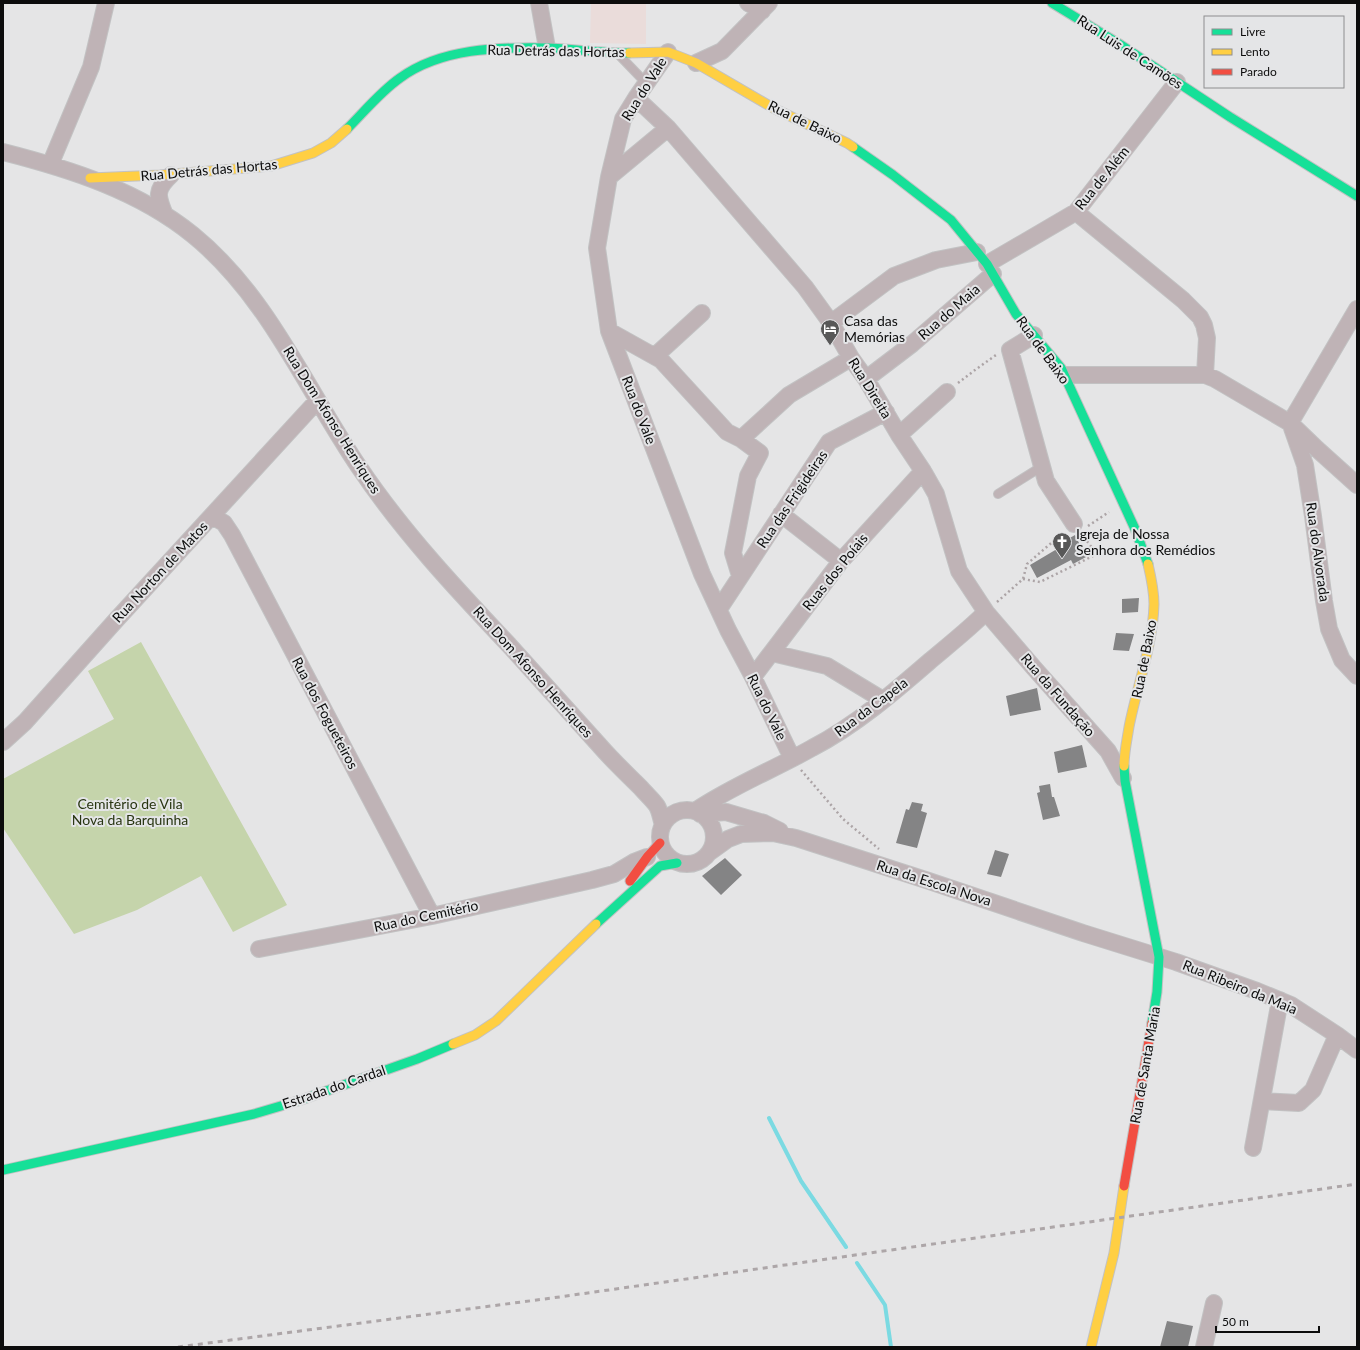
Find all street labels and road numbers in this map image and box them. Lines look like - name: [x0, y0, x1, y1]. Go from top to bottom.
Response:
- street label: Rua Luis de Camões: [1074, 11, 1186, 92]
- street label: Rua Detrás das Hortas: [487, 41, 625, 60]
- street label: Rua do Vale: [617, 54, 670, 124]
- street label: Rua de Baixo: [766, 96, 845, 147]
- street label: Rua de Além: [1071, 142, 1132, 213]
- street label: Rua Detrás das Hortas: [140, 155, 278, 184]
- street label: Rua do Maia: [914, 280, 983, 343]
- street label: Rua de Baixo: [1013, 313, 1074, 387]
- street label: Rua Dom Afonso Henriques: [280, 343, 385, 496]
- street label: Rua Direita: [845, 354, 896, 421]
- street label: Rua do Vale: [619, 373, 660, 446]
- street label: Rua das Frigideiras: [753, 447, 831, 551]
- street label: Rua do Alvorada: [1303, 501, 1334, 603]
- street label: Rua Norton de Matos: [108, 518, 211, 626]
- street label: Ruas dos Poíais: [798, 530, 871, 614]
- street label: Rua Dom Afonso Henriques: [470, 603, 597, 741]
- street label: Rua de Baixo: [1128, 618, 1159, 700]
- street label: Rua da Fundação: [1018, 650, 1099, 740]
- street label: Rua dos Fogueteiros: [289, 654, 362, 772]
- street label: Rua do Vale: [744, 671, 791, 743]
- street label: Rua da Capela: [831, 674, 911, 740]
- street label: Rua da Escola Nova: [875, 856, 994, 909]
- street label: Rua do Cemitério: [372, 896, 480, 935]
- street label: Rua Ribeiro da Maia: [1180, 956, 1300, 1017]
- street label: Rua de Santa Maria: [1126, 1005, 1163, 1125]
- street label: Estrada do Cardal: [280, 1061, 388, 1112]

